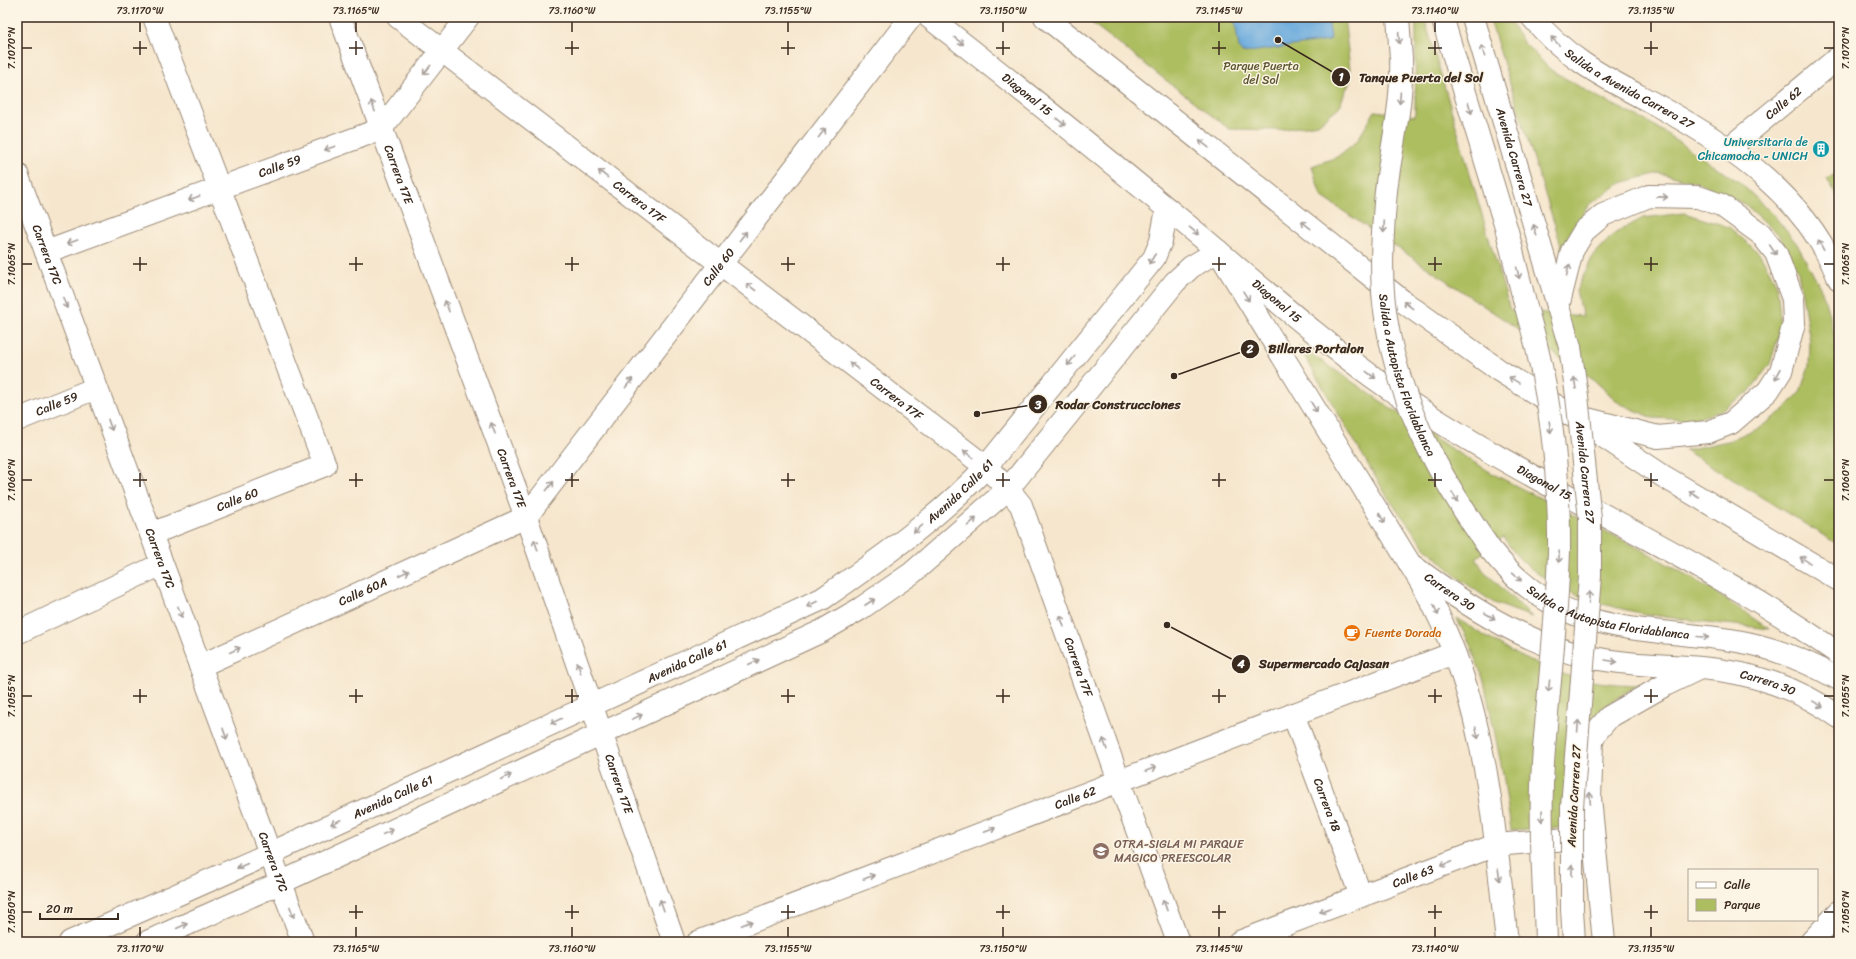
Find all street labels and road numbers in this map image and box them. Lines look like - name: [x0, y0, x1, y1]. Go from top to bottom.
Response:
- street label: Salida a Avenida Carrera 27: [1560, 43, 1699, 136]
- street label: Diagonal 15: [997, 67, 1057, 122]
- street label: Calle 62: [1760, 81, 1807, 125]
- street label: Avenida Carrera 27: [1489, 104, 1540, 210]
- street label: Carrera 17E: [377, 141, 420, 209]
- street label: Calle 59: [255, 148, 304, 184]
- street label: Carrera 17F: [608, 174, 671, 230]
- street label: Carrera 17C: [26, 221, 69, 288]
- street label: Calle 60: [696, 242, 741, 291]
- street label: Diagonal 15: [1247, 273, 1307, 329]
- street label: Salida a Autopista Floridablanca: [1372, 293, 1442, 461]
- street label: Carrera 17F: [865, 371, 928, 427]
- street label: Calle 59: [32, 385, 82, 422]
- street label: Avenida Carrera 27: [1569, 419, 1601, 524]
- street label: Carrera 17E: [490, 445, 533, 512]
- street label: Avenida Calle 61: [921, 454, 999, 530]
- street label: Diagonal 15: [1513, 458, 1576, 507]
- street label: Calle 60: [213, 481, 262, 518]
- street label: Carrera 17C: [139, 525, 182, 592]
- street label: Carrera 30: [1419, 566, 1480, 617]
- street label: Calle 60A: [335, 571, 391, 612]
- street label: Salida a Autopista Floridablanca: [1522, 579, 1690, 646]
- street label: Avenida Calle 61: [642, 633, 731, 690]
- street label: Carrera 17F: [1058, 634, 1099, 700]
- street label: Carrera 30: [1738, 663, 1800, 702]
- street label: Avenida Carrera 27: [1560, 743, 1588, 849]
- street label: Carrera 17E: [598, 751, 640, 818]
- street label: Avenida Calle 61: [348, 769, 437, 825]
- street label: Carrera 18: [1307, 775, 1347, 835]
- street label: Calle 62: [1051, 780, 1100, 816]
- street label: Carrera 17C: [252, 828, 295, 896]
- street label: Calle 63: [1389, 858, 1437, 894]

